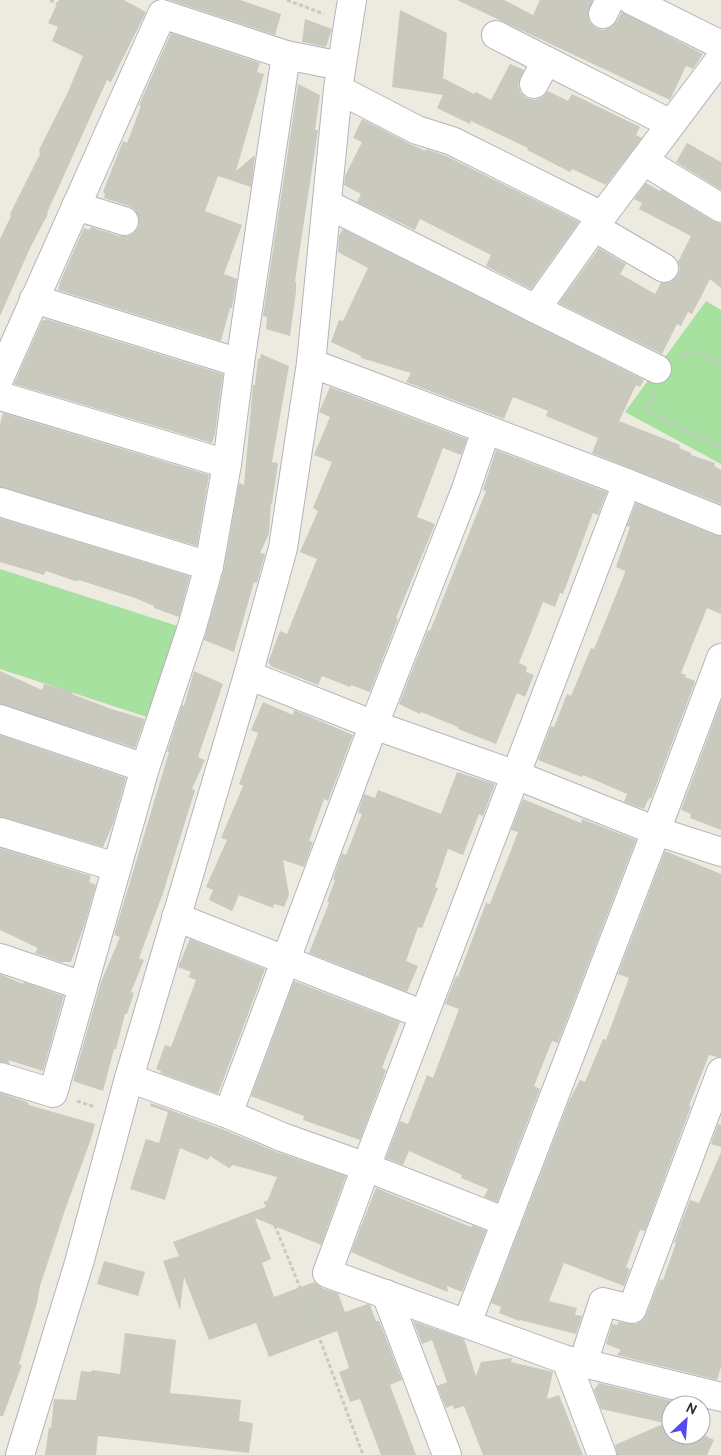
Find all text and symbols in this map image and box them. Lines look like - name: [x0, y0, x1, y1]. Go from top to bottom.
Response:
- north arrow: [661, 1395, 711, 1445]
- text: N: [683, 1398, 700, 1419]

